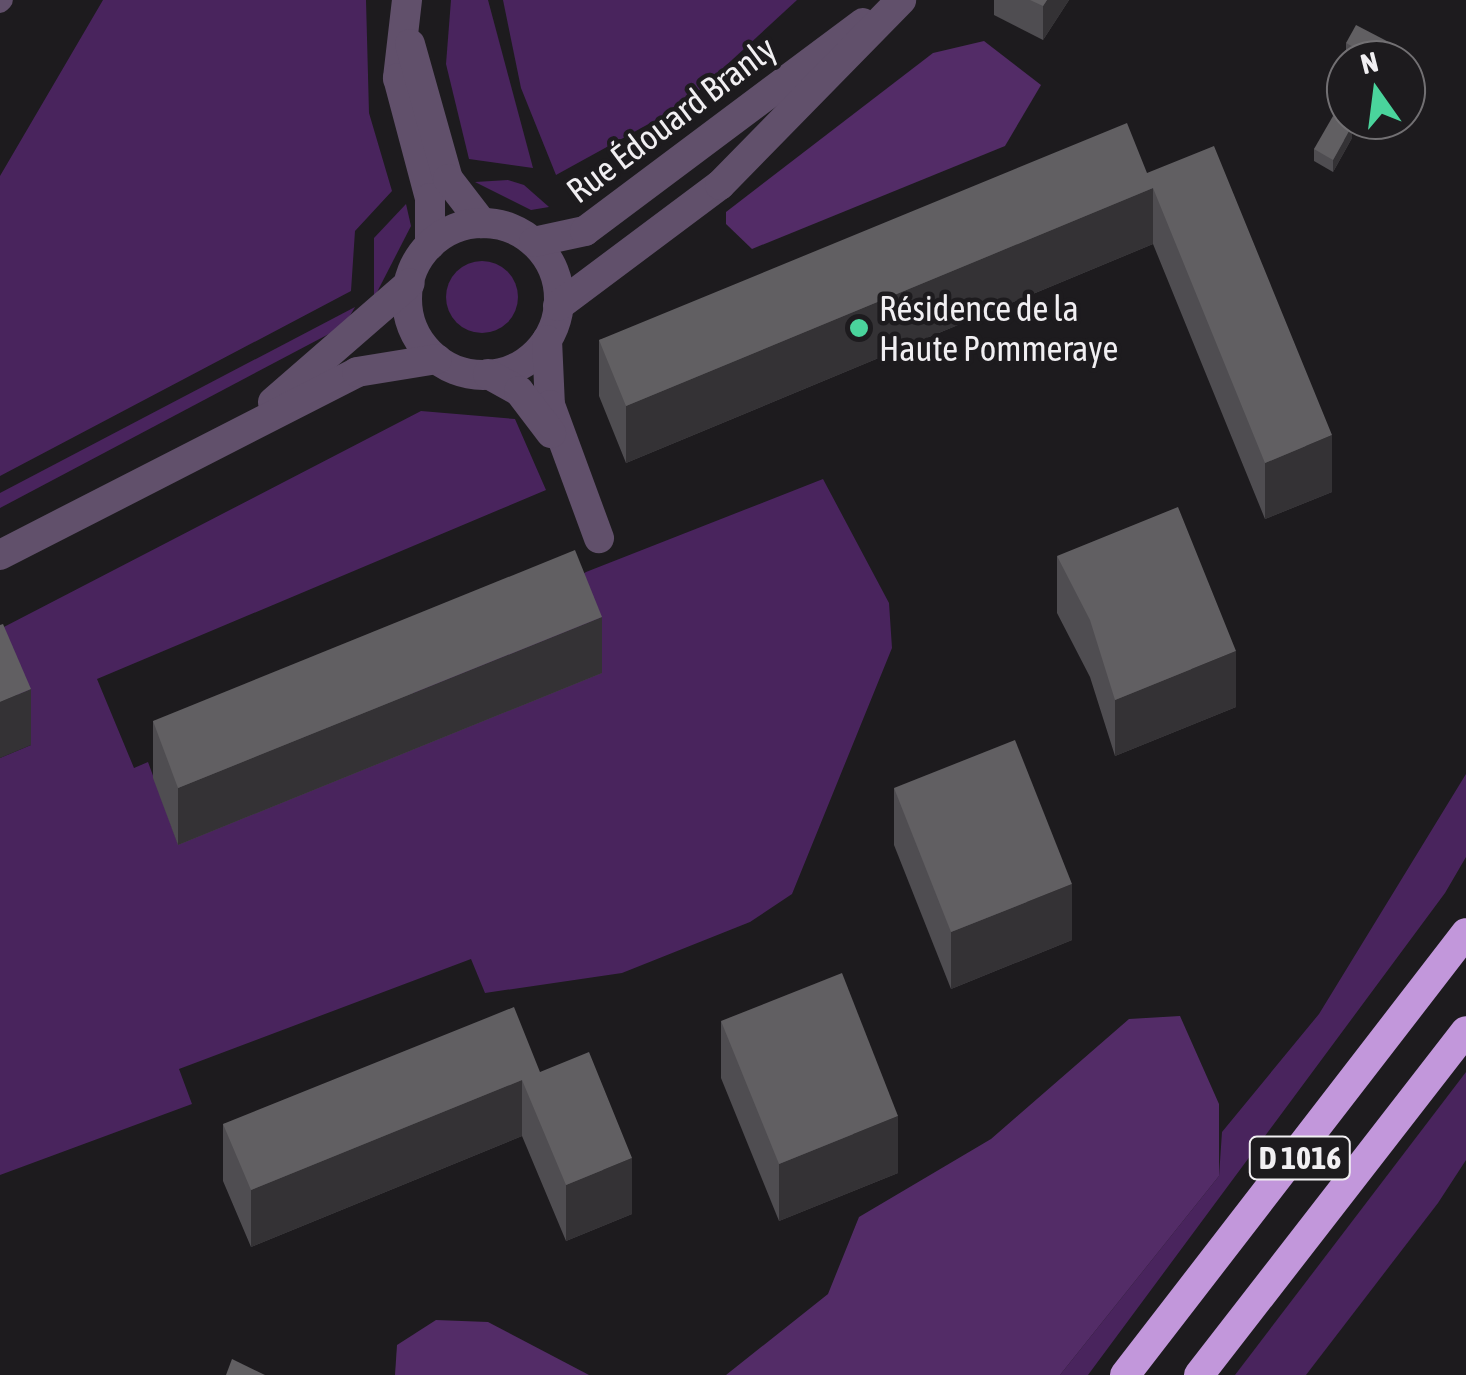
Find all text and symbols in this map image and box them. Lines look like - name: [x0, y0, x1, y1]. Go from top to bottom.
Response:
- street label: Rue Édouard Branly: [558, 27, 784, 211]
- north arrow: [1326, 40, 1426, 140]
- text: N: [1357, 45, 1381, 80]
- place label: Résidence de la Haute Pommeraye: [879, 287, 1118, 369]
- marker: Résidence de la Haute Pommeraye: [848, 317, 870, 339]
- road number: D 1016: [1248, 1131, 1352, 1185]

